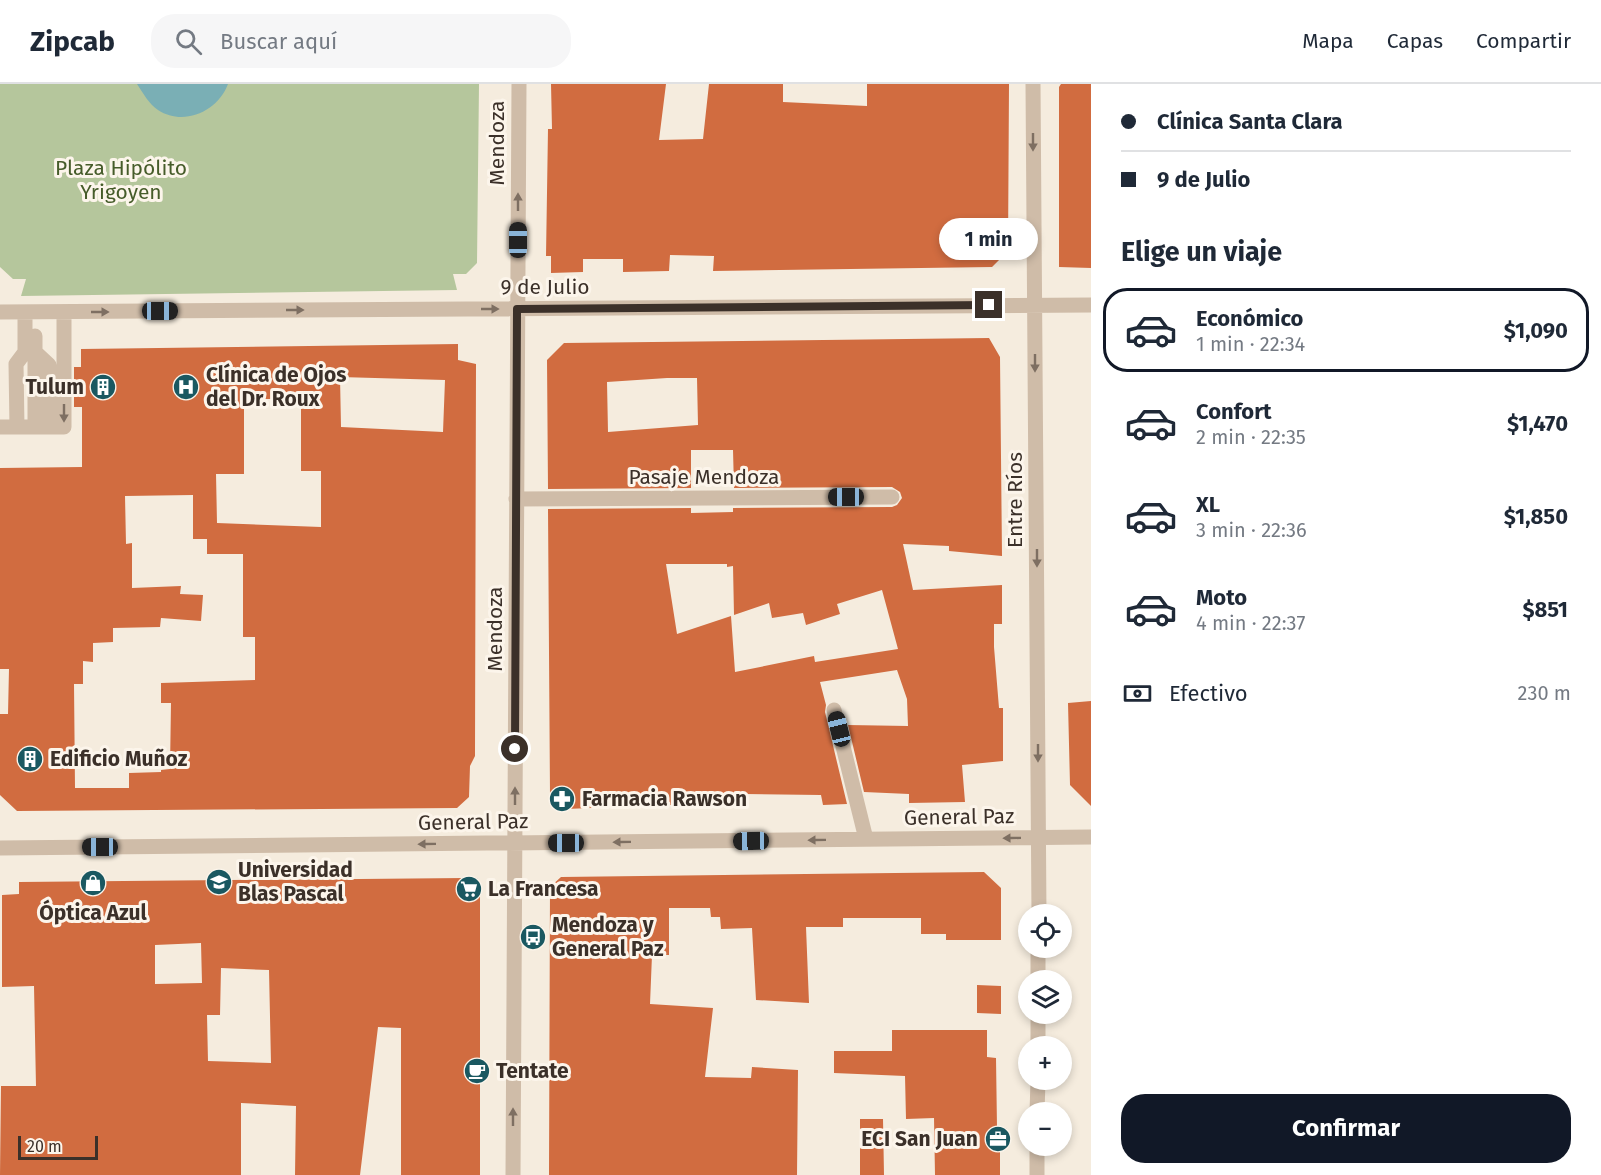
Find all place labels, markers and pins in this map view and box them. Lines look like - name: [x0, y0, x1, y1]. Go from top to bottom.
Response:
- place label: Clínica de Ojos del Dr. Roux: [206, 362, 346, 412]
- building icon: Tulum: [88, 372, 118, 402]
- hospital icon: Clínica de Ojos del Dr. Roux: [171, 372, 201, 402]
- place label: Tulum: [25, 374, 84, 400]
- building icon: Edificio Muñoz: [15, 744, 45, 774]
- place label: Edificio Muñoz: [50, 746, 188, 772]
- pharmacy icon: Farmacia Rawson: [547, 784, 577, 814]
- place label: Farmacia Rawson: [582, 786, 747, 812]
- place label: Universidad Blas Pascal: [238, 857, 353, 907]
- school or university icon: Universidad Blas Pascal: [204, 867, 234, 897]
- shop icon: Óptica Azul: [78, 868, 108, 898]
- supermarket icon: La Francesa: [454, 874, 484, 904]
- place label: La Francesa: [488, 876, 599, 902]
- place label: Óptica Azul: [39, 899, 147, 926]
- place label: Mendoza y General Paz: [552, 912, 664, 962]
- bus stop icon: Mendoza y General Paz: [518, 922, 548, 952]
- cafe icon: Tentate: [462, 1056, 492, 1086]
- place label: Tentate: [496, 1058, 569, 1084]
- office icon: ECI San Juan: [983, 1124, 1013, 1154]
- place label: ECI San Juan: [861, 1126, 978, 1152]

